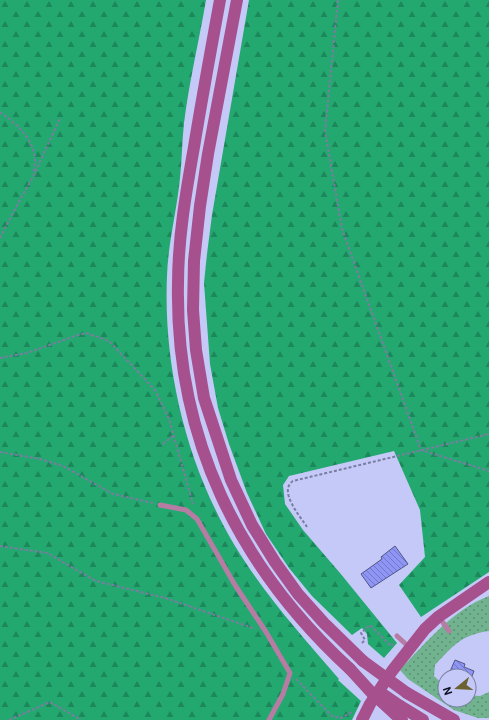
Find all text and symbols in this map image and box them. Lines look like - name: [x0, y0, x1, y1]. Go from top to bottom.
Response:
- north arrow: [437, 668, 477, 708]
- text: N: [441, 685, 455, 697]

